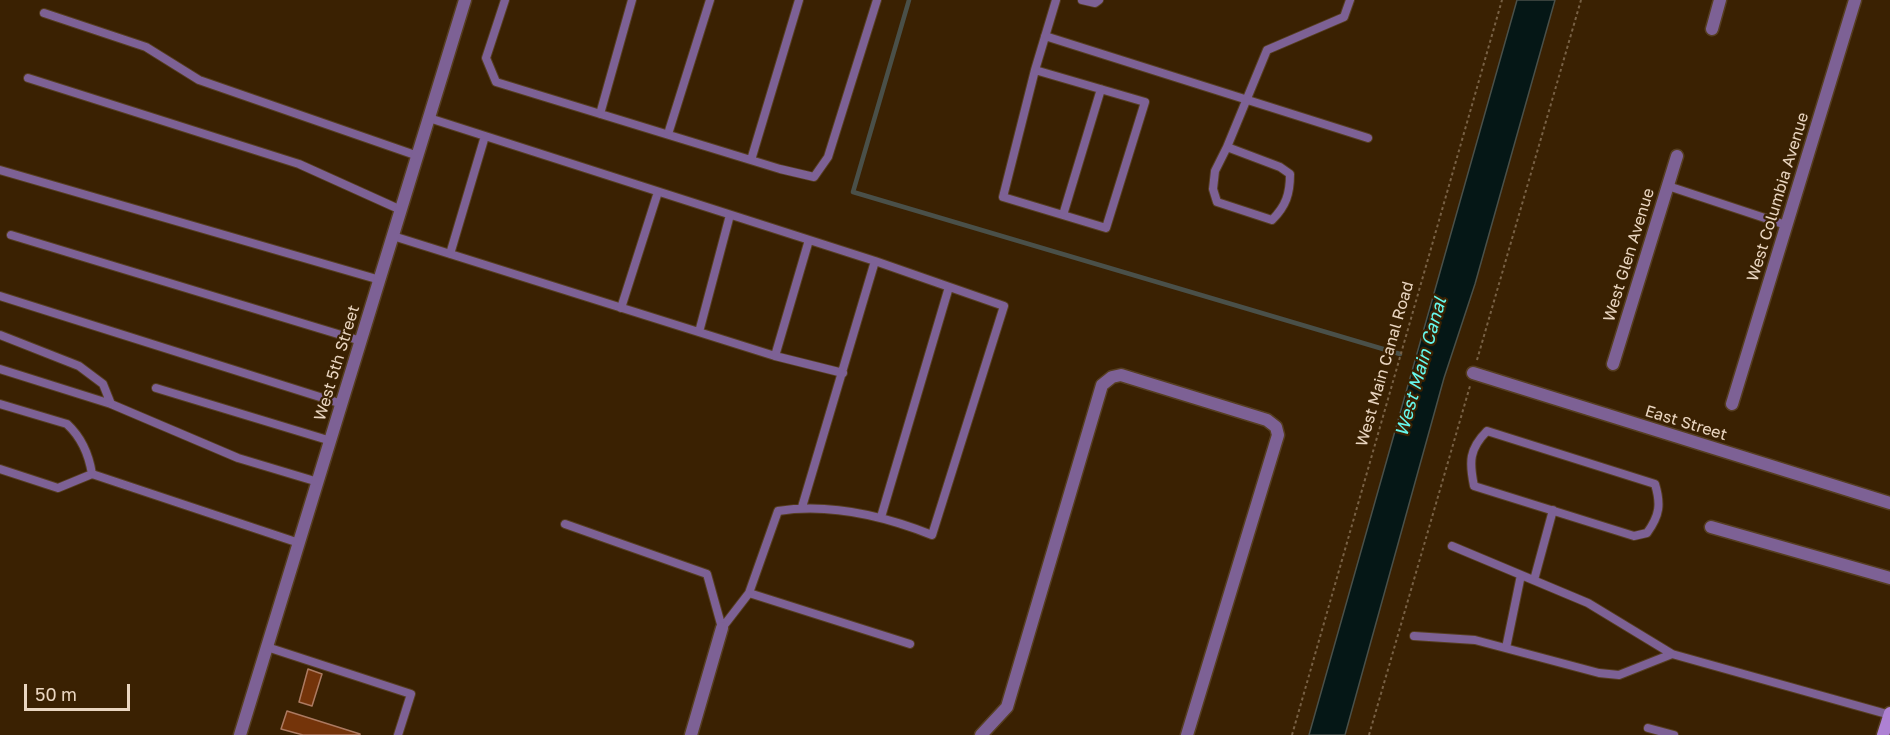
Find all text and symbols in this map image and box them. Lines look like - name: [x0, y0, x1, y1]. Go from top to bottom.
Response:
- street label: West Columbia Avenue: [1743, 110, 1813, 284]
- street label: West Glen Avenue: [1600, 186, 1658, 324]
- street label: West Main Canal Road: [1352, 279, 1418, 449]
- water label: West Main Canal: [1391, 295, 1451, 439]
- street label: West 5th Street: [310, 303, 364, 423]
- street label: East Street: [1643, 401, 1729, 445]
- scale bar: [27, 672, 134, 710]
- text: 50 m: [35, 683, 77, 705]

